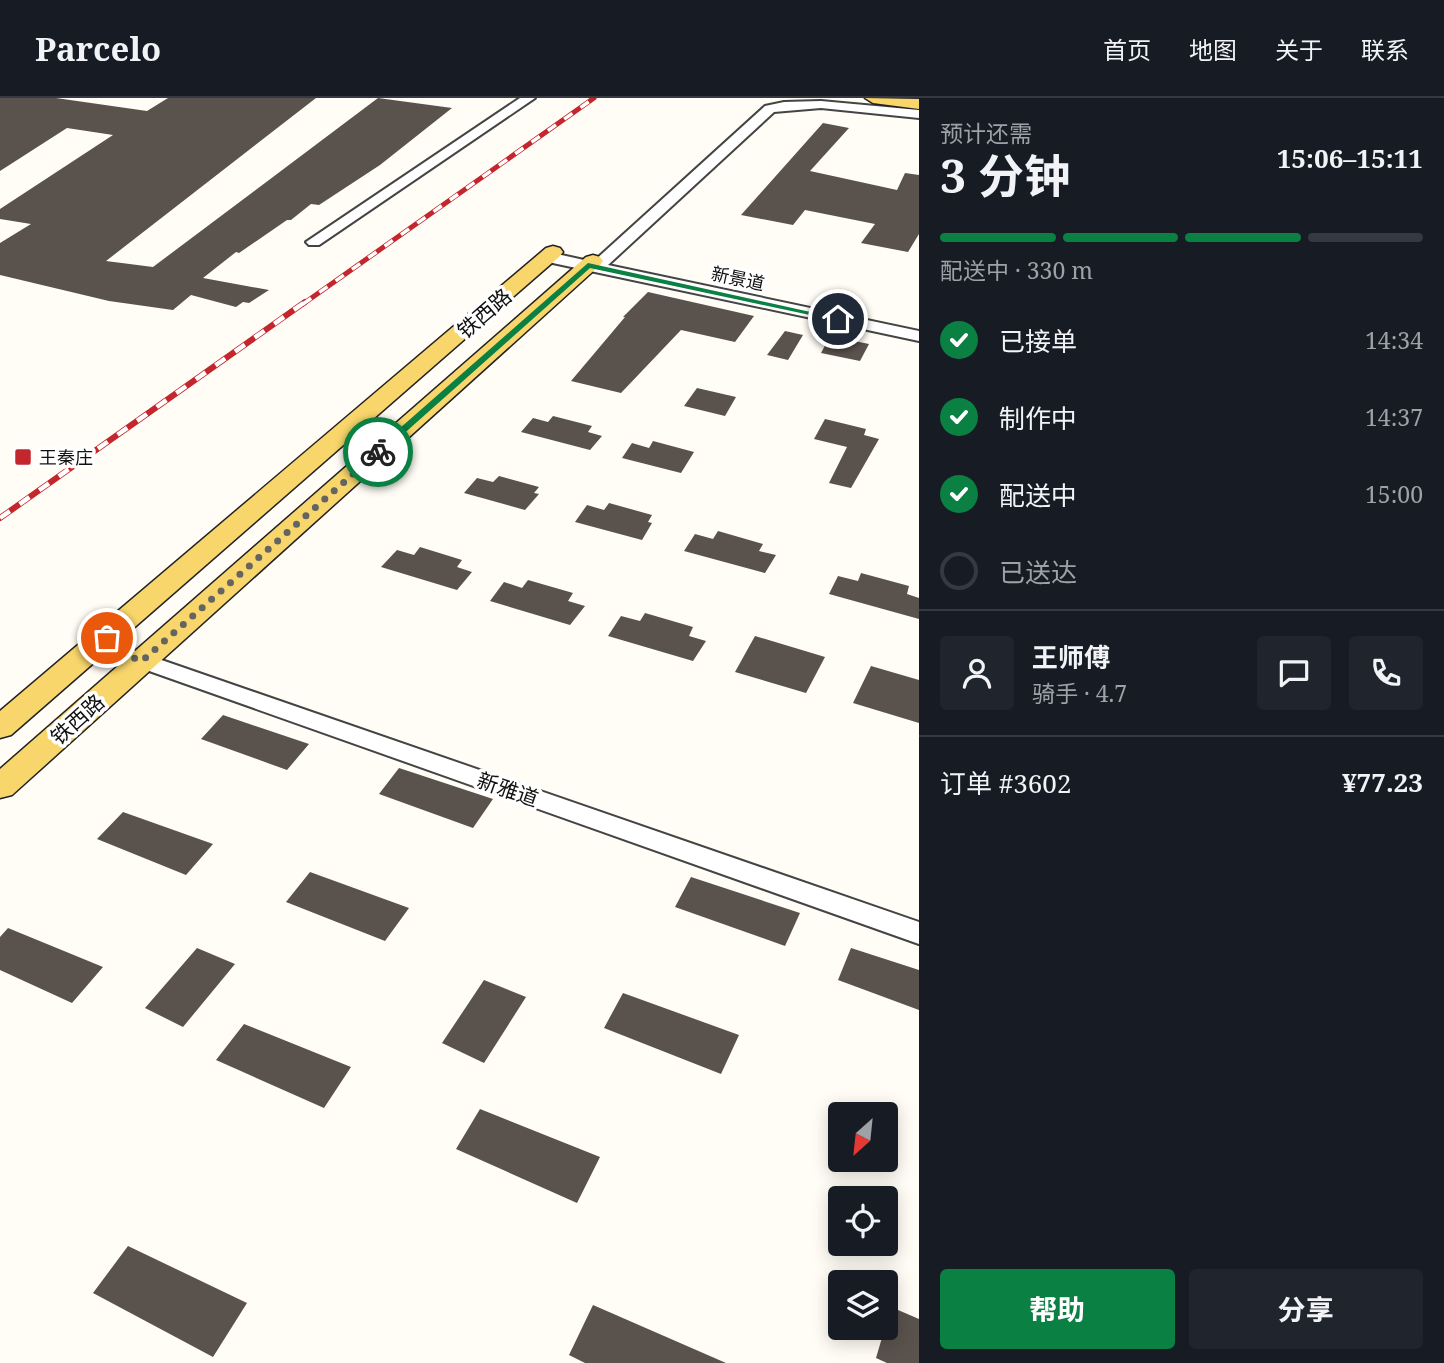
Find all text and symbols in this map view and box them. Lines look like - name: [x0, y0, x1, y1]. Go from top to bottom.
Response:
- text: Parcelo: [35, 26, 161, 71]
- text: 首页: [1103, 33, 1151, 66]
- text: 地图: [1189, 33, 1237, 66]
- text: 关于: [1275, 33, 1323, 66]
- text: 联系: [1361, 33, 1409, 66]
- text: 预计还需: [940, 117, 1032, 149]
- text: 15:06–15:11: [1277, 140, 1423, 176]
- text: 3 分钟: [940, 144, 1070, 206]
- text: 配送中 · 330 m: [940, 254, 1093, 286]
- street label: 新景道: [709, 261, 767, 295]
- street label: 铁西路: [451, 282, 517, 344]
- pin: [808, 289, 868, 349]
- icon: home: [819, 300, 857, 338]
- icon: check: [940, 321, 978, 359]
- text: 已接单: [999, 323, 1077, 359]
- text: 14:34: [1365, 324, 1423, 356]
- icon: check: [940, 398, 978, 436]
- text: 制作中: [999, 400, 1077, 436]
- text: 14:37: [1365, 401, 1423, 433]
- courier: [343, 417, 413, 487]
- icon: bike: [359, 433, 397, 471]
- place label: 王秦庄: [39, 445, 93, 469]
- marker: 王秦庄: [13, 447, 33, 467]
- icon: check: [940, 475, 978, 513]
- text: 配送中: [999, 477, 1077, 513]
- text: 15:00: [1365, 478, 1423, 510]
- text: 已送达: [999, 554, 1077, 590]
- pin: [77, 608, 137, 668]
- icon: bag: [88, 619, 126, 657]
- button: person: [940, 636, 1014, 710]
- button: chat: [1257, 636, 1331, 710]
- button: phone: [1349, 636, 1423, 710]
- text: 王师傅: [1032, 639, 1110, 675]
- text: 骑手 · 4.7: [1032, 677, 1127, 709]
- street label: 铁西路: [44, 688, 110, 750]
- text: ¥77.23: [1342, 764, 1423, 800]
- text: 订单 #3602: [940, 765, 1071, 801]
- street label: 新雅道: [474, 766, 542, 812]
- north arrow: [828, 1102, 898, 1172]
- map controls: [828, 1102, 898, 1340]
- button: locate: [828, 1186, 898, 1256]
- button: 帮助: [940, 1269, 1175, 1349]
- button: 分享: [1189, 1269, 1423, 1349]
- button: layers: [828, 1270, 898, 1340]

